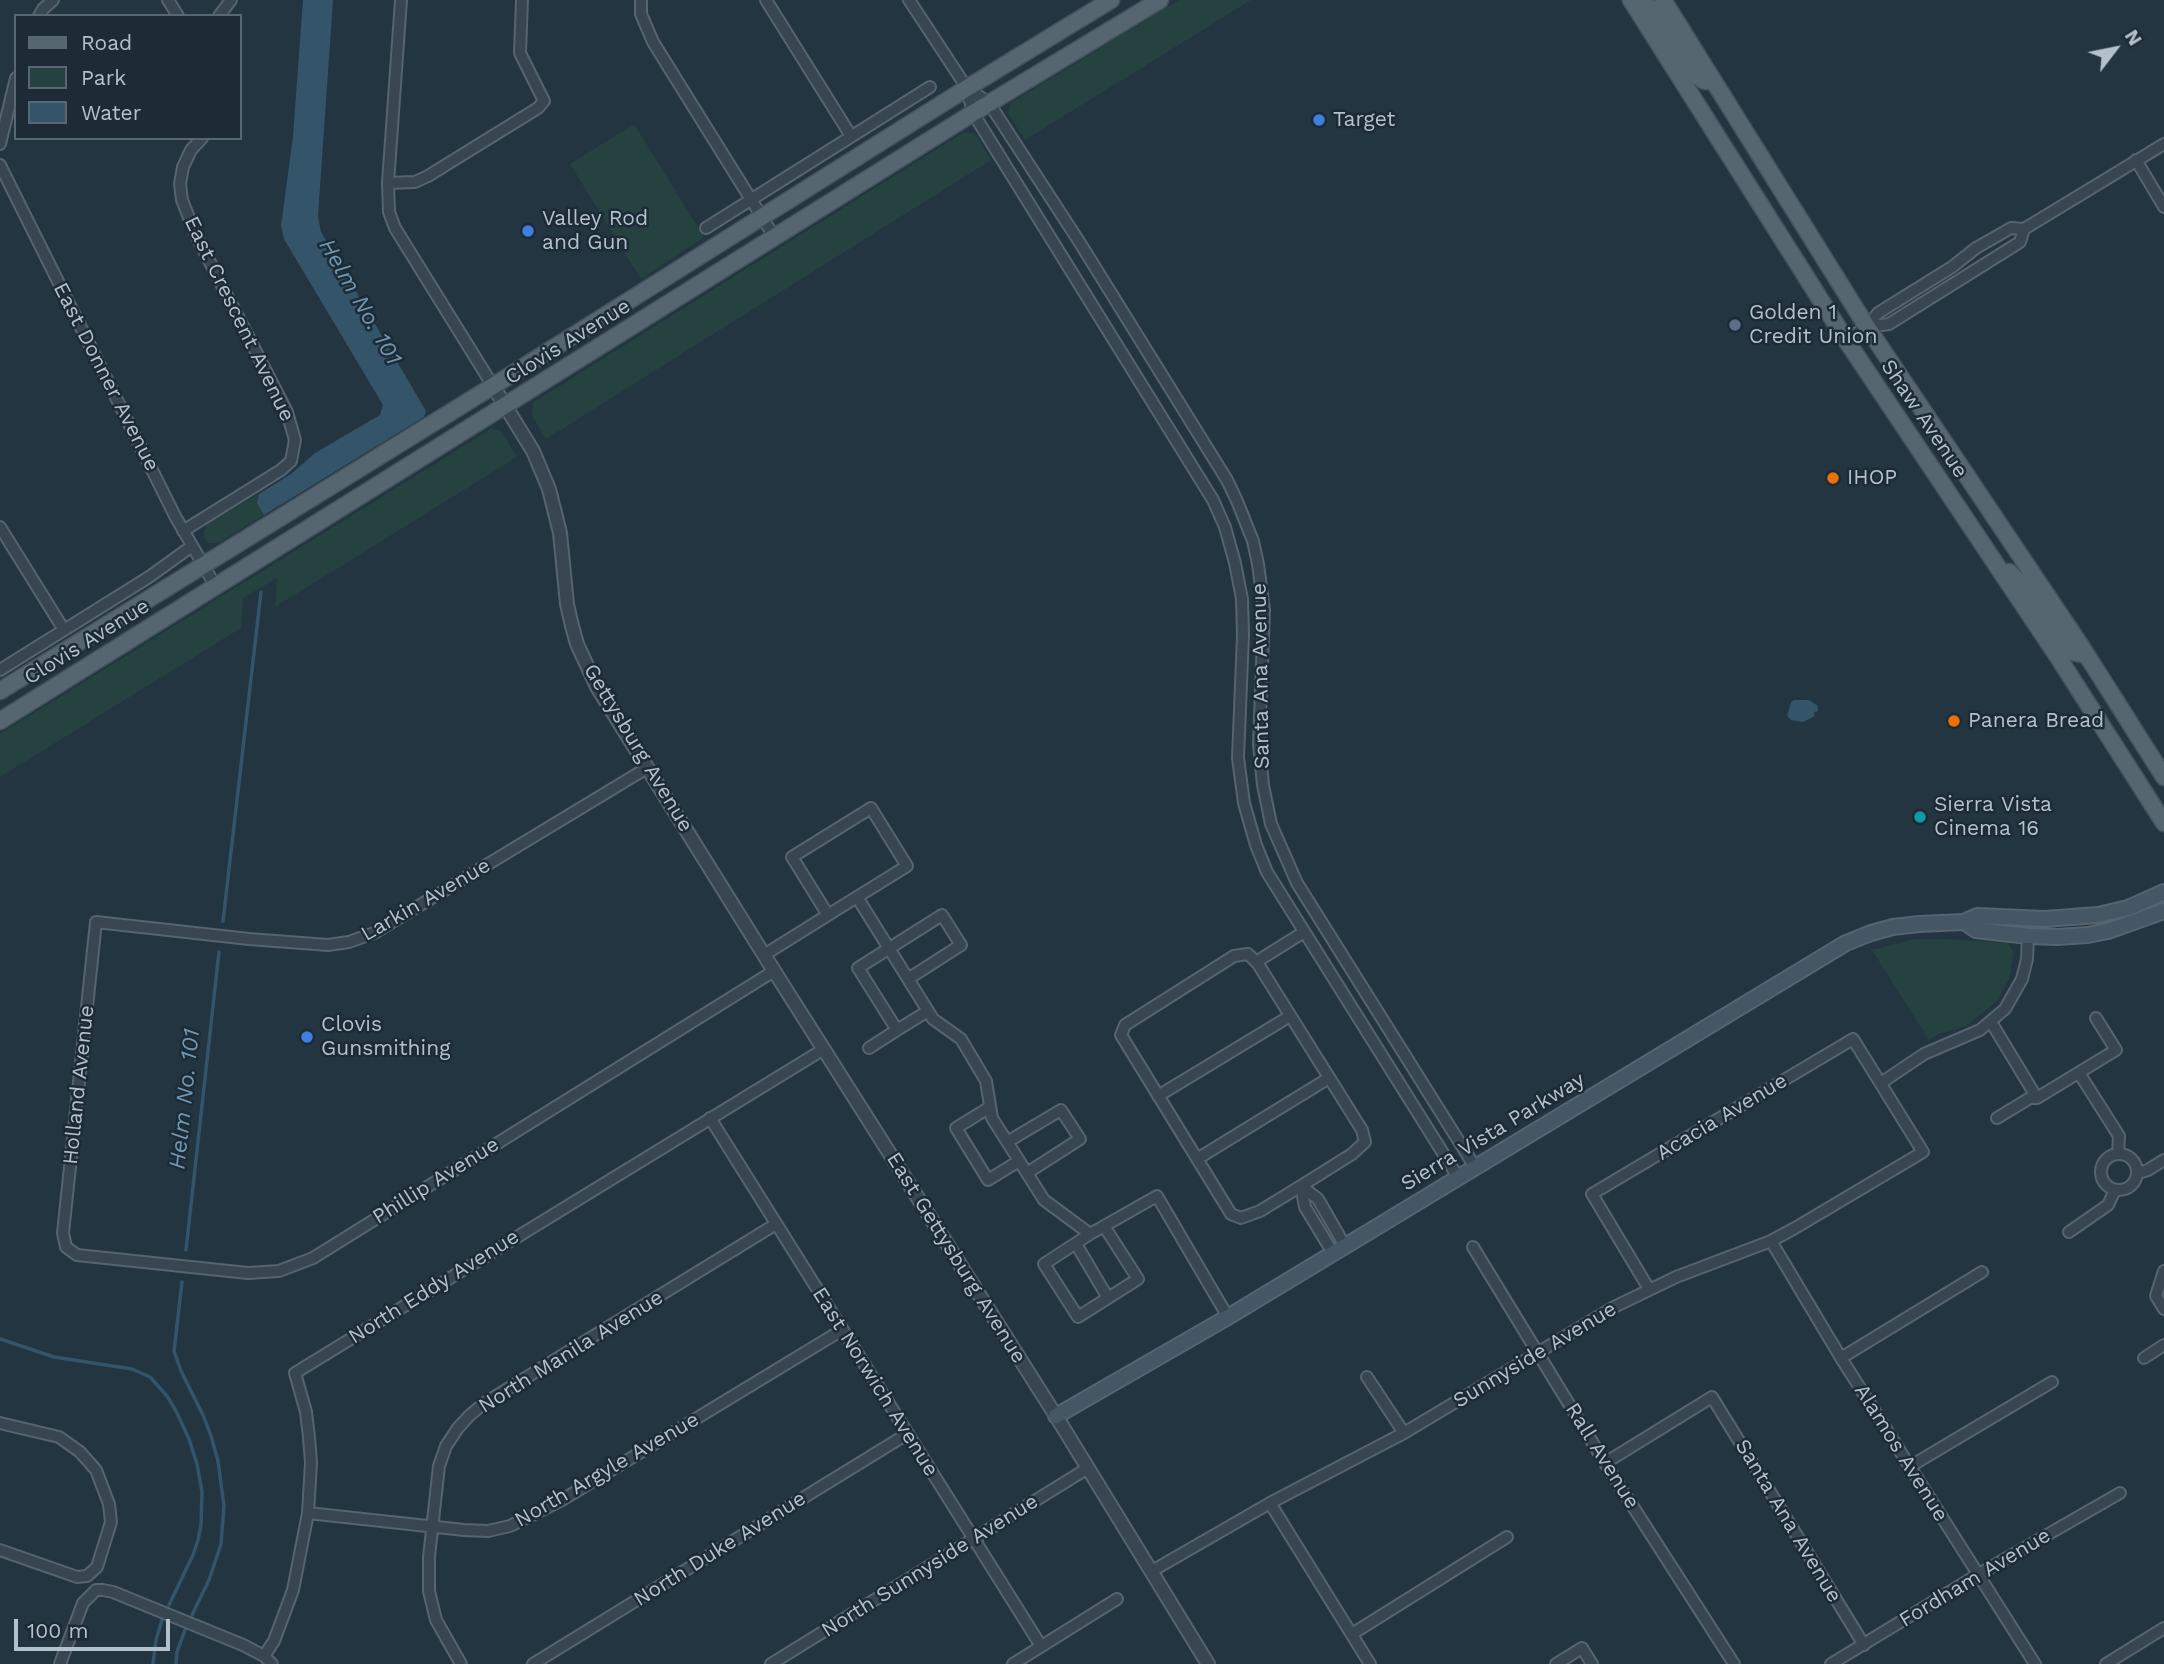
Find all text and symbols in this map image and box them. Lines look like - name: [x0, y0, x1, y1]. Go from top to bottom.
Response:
- legend: [14, 14, 242, 140]
- north arrow: [2080, 14, 2150, 84]
- text: N: [2120, 26, 2147, 50]
- text: Road: [81, 30, 132, 55]
- text: Park: [81, 65, 126, 90]
- text: Water: [81, 100, 141, 125]
- place label: Target: [1333, 107, 1395, 133]
- marker: Target: [1311, 112, 1327, 128]
- place label: Valley Rod and Gun: [542, 206, 648, 256]
- street label: East Crescent Avenue: [178, 212, 300, 426]
- marker: Valley Rod and Gun: [520, 223, 536, 239]
- water label: Helm No. 101: [313, 234, 407, 370]
- street label: East Donner Avenue: [48, 279, 164, 475]
- street label: Clovis Avenue: [501, 294, 635, 390]
- place label: Golden 1 Credit Union: [1749, 300, 1877, 350]
- marker: Golden 1 Credit Union: [1727, 317, 1743, 333]
- street label: Shaw Avenue: [1875, 355, 1973, 483]
- place label: IHOP: [1847, 465, 1897, 491]
- marker: IHOP: [1825, 470, 1841, 486]
- street label: Santa Ana Avenue: [1247, 583, 1275, 769]
- street label: Clovis Avenue: [20, 594, 154, 690]
- street label: Gettysburg Avenue: [578, 659, 698, 837]
- place label: Panera Bread: [1968, 708, 2104, 734]
- marker: Panera Bread: [1946, 713, 1962, 729]
- place label: Sierra Vista Cinema 16: [1934, 792, 2052, 842]
- marker: Sierra Vista Cinema 16: [1912, 809, 1928, 825]
- street label: Larkin Avenue: [357, 853, 495, 947]
- street label: Holland Avenue: [58, 1004, 100, 1166]
- place label: Clovis Gunsmithing: [321, 1012, 450, 1062]
- water label: Helm No. 101: [164, 1027, 206, 1171]
- marker: Clovis Gunsmithing: [299, 1029, 315, 1045]
- street label: Sierra Vista Parkway: [1397, 1067, 1589, 1197]
- street label: Acacia Avenue: [1652, 1068, 1792, 1166]
- street label: Phillip Avenue: [368, 1132, 504, 1230]
- street label: East Gettysburg Avenue: [881, 1148, 1031, 1368]
- street label: North Eddy Avenue: [344, 1224, 524, 1350]
- street label: East Norwich Avenue: [807, 1283, 943, 1481]
- street label: North Manila Avenue: [474, 1285, 668, 1419]
- street label: Sunnyside Avenue: [1449, 1296, 1621, 1414]
- street label: Alamos Avenue: [1849, 1380, 1953, 1526]
- street label: Rall Avenue: [1559, 1398, 1645, 1514]
- street label: North Argyle Avenue: [510, 1407, 704, 1533]
- street label: Santa Ana Avenue: [1729, 1435, 1847, 1607]
- street label: North Duke Avenue: [629, 1486, 811, 1612]
- street label: North Sunnyside Avenue: [817, 1489, 1043, 1643]
- street label: Fordham Avenue: [1895, 1523, 2055, 1633]
- scale bar: [18, 1604, 173, 1648]
- text: 100 m: [27, 1618, 89, 1643]

